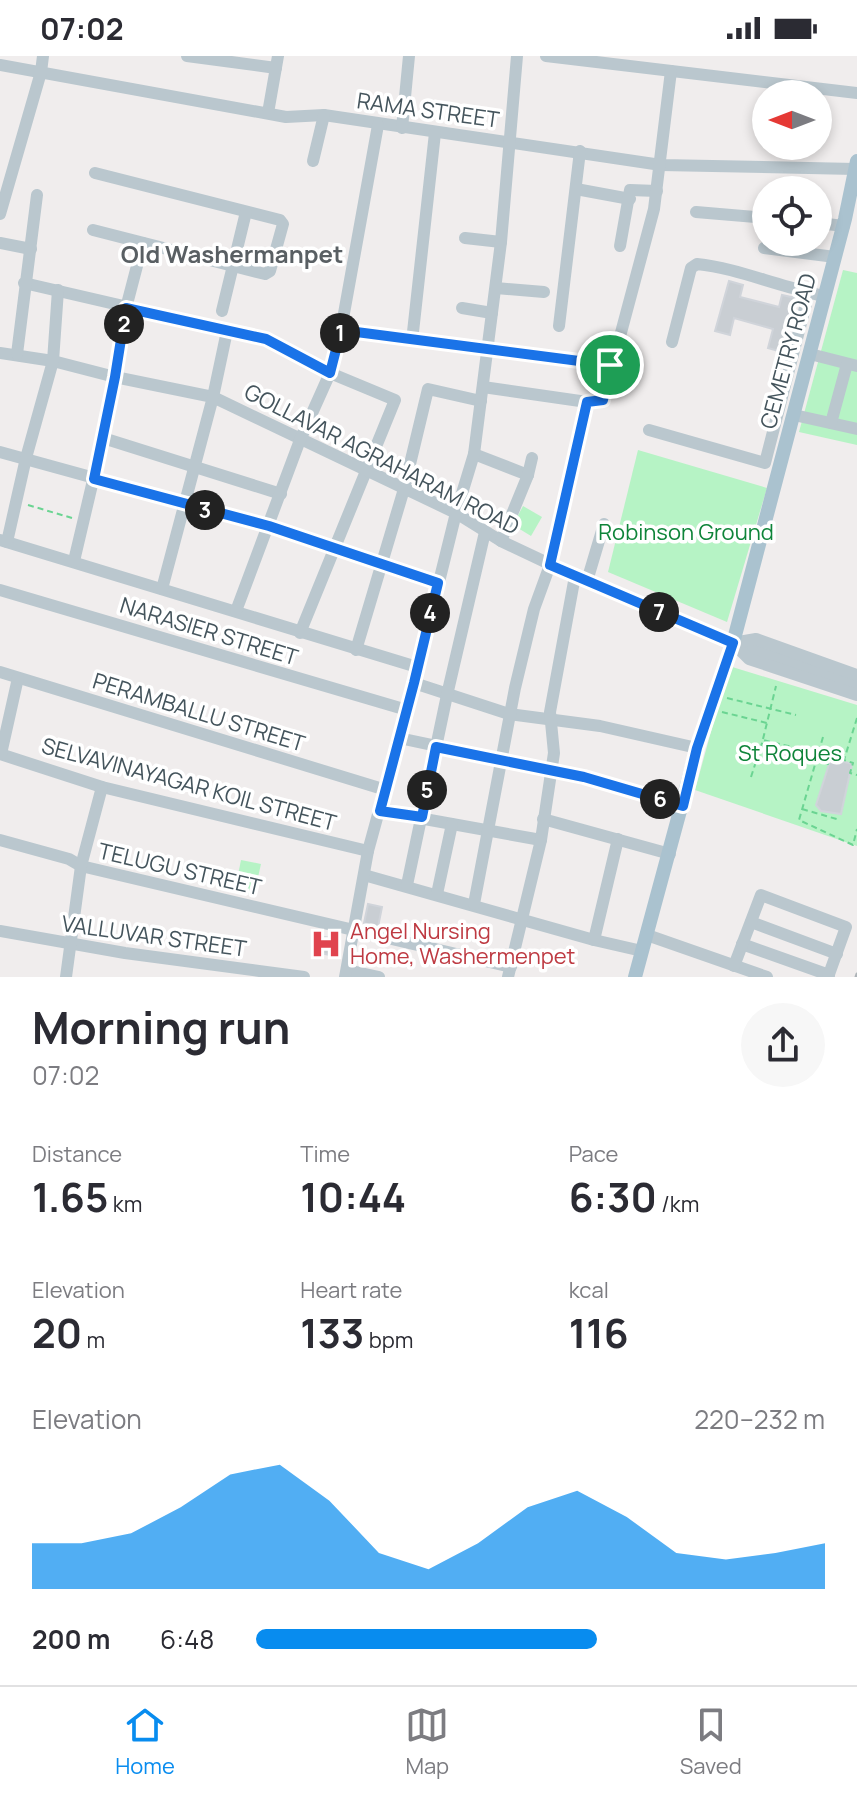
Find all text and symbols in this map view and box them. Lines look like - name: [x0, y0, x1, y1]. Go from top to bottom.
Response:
- text: 07:02: [40, 8, 124, 49]
- north arrow: [752, 80, 832, 160]
- map controls: [752, 80, 832, 256]
- street label: RAMA STREET: [355, 85, 501, 135]
- button: locate: [752, 176, 832, 256]
- district label: Old Washermanpet: [121, 237, 343, 270]
- street label: CEMETRY ROAD: [753, 270, 823, 432]
- pin: 2: [104, 304, 144, 344]
- text: 2: [117, 309, 131, 339]
- pin: 1: [320, 313, 360, 353]
- text: 1: [335, 318, 345, 348]
- pin: [576, 331, 644, 399]
- icon: arrive: [588, 343, 632, 387]
- street label: GOLLAVAR AGRAHARAM ROAD: [239, 376, 525, 542]
- pin: 3: [185, 490, 225, 530]
- text: 3: [199, 495, 211, 525]
- park label: Robinson Ground: [598, 517, 774, 547]
- street label: NARASIER STREET: [116, 590, 302, 672]
- pin: 7: [639, 592, 679, 632]
- pin: 4: [410, 593, 450, 633]
- text: 7: [653, 597, 665, 627]
- text: 4: [423, 598, 437, 628]
- street label: PERAMBALLU STREET: [89, 665, 309, 759]
- street label: SELVAVINAYAGAR KOIL STREET: [38, 730, 340, 838]
- park label: St Roques: [738, 738, 842, 768]
- pin: 5: [407, 770, 447, 810]
- text: 5: [421, 775, 433, 805]
- pin: 6: [640, 779, 680, 819]
- text: 6: [653, 784, 667, 814]
- street label: TELUGU STREET: [96, 836, 264, 902]
- street label: VALLUVAR STREET: [60, 908, 248, 964]
- place label: Angel Nursing Home, Washermenpet: [350, 916, 576, 971]
- hospital icon: Angel Nursing Home, Washermenpet: [309, 927, 343, 961]
- text: Morning run: [32, 997, 290, 1057]
- button: share: [741, 1003, 825, 1087]
- text: 07:02: [32, 1057, 99, 1093]
- text: Distance: [32, 1139, 122, 1169]
- text: Time: [300, 1139, 350, 1169]
- text: Pace: [569, 1139, 618, 1169]
- text: 1.65: [32, 1169, 108, 1224]
- text: 10:44: [300, 1169, 406, 1224]
- text: 6:30: [569, 1169, 657, 1224]
- text: km: [108, 1189, 142, 1219]
- text: /km: [657, 1189, 699, 1219]
- text: Elevation: [32, 1275, 125, 1305]
- text: Heart rate: [300, 1275, 402, 1305]
- text: kcal: [569, 1275, 609, 1305]
- text: 20: [32, 1305, 82, 1360]
- text: 133: [300, 1305, 364, 1360]
- text: 116: [569, 1305, 629, 1360]
- text: m: [82, 1325, 105, 1355]
- text: bpm: [364, 1325, 413, 1355]
- text: Elevation: [32, 1401, 142, 1437]
- text: 220–232 m: [694, 1401, 825, 1437]
- text: 200 m: [32, 1621, 110, 1657]
- text: 6:48: [160, 1621, 214, 1657]
- tab: Home: [115, 1703, 175, 1781]
- tab: Map: [405, 1703, 449, 1781]
- tab: Saved: [680, 1703, 742, 1781]

